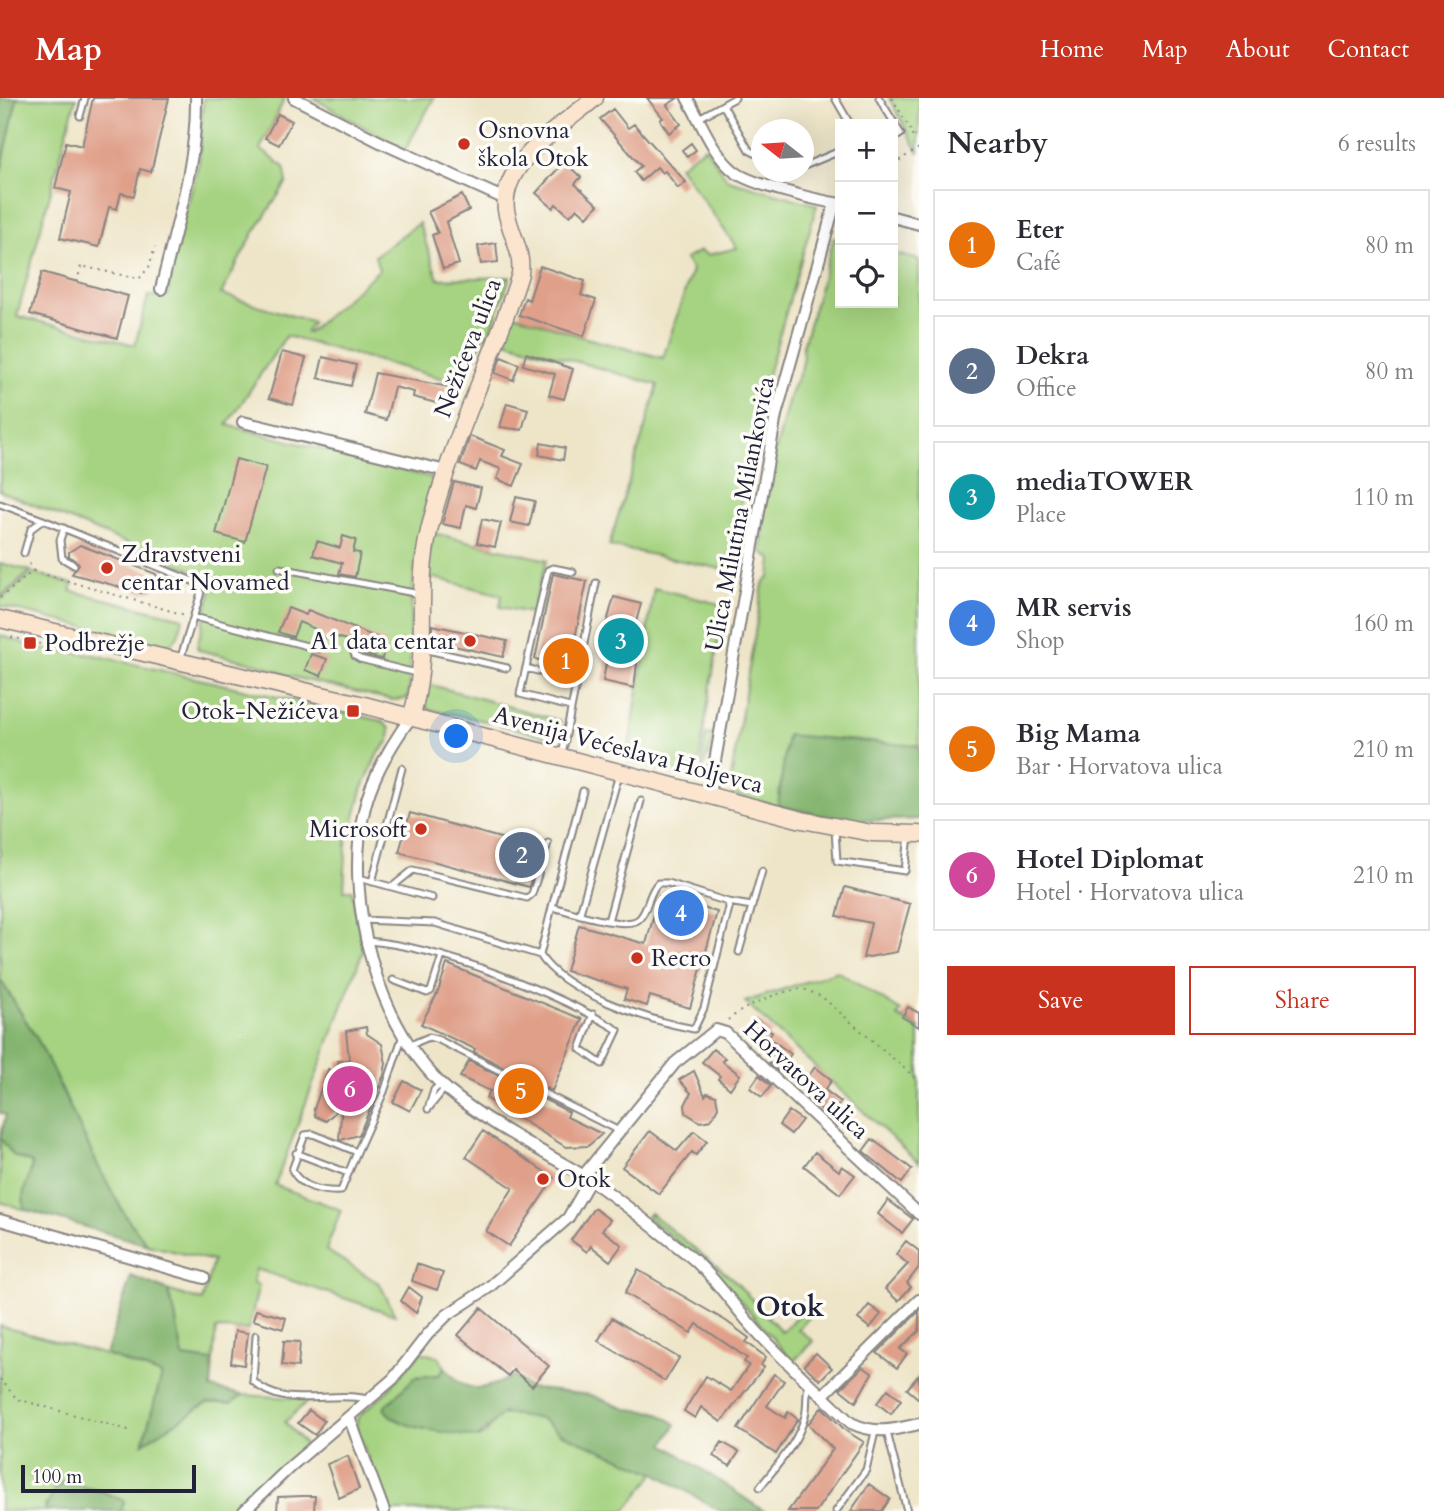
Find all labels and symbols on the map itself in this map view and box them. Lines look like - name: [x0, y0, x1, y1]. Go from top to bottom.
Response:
- place label: Osnovna škola Otok: [478, 114, 589, 175]
- north arrow: [751, 119, 814, 182]
- marker: Osnovna škola Otok: [456, 136, 472, 152]
- street label: Nežićeva ulica: [426, 273, 510, 423]
- street label: Ulica Milutina Milankovića: [697, 373, 783, 654]
- place label: Zdravstveni centar Novamed: [121, 538, 290, 599]
- marker: Zdravstveni centar Novamed: [99, 560, 115, 576]
- pin: 3: [598, 615, 644, 667]
- place label: A1 data centar: [310, 625, 456, 658]
- place label: Podbrežje: [44, 627, 145, 660]
- marker: A1 data centar: [462, 633, 478, 649]
- marker: Podbrežje: [22, 635, 38, 651]
- pin: 1: [543, 635, 589, 687]
- place label: Otok-Nežićeva: [181, 695, 340, 728]
- street label: Avenija Većeslava Holjevca: [489, 698, 767, 802]
- marker: Otok-Nežićeva: [345, 703, 361, 719]
- your location: [439, 719, 473, 753]
- place label: Microsoft: [309, 813, 407, 846]
- marker: Microsoft: [413, 821, 429, 837]
- pin: 2: [499, 829, 545, 881]
- pin: 4: [658, 887, 704, 939]
- place label: Recro: [651, 942, 711, 975]
- marker: Recro: [629, 950, 645, 966]
- street label: Horvatova ulica: [736, 1013, 877, 1147]
- pin: 6: [327, 1063, 373, 1115]
- pin: 5: [498, 1065, 544, 1117]
- place label: Otok: [557, 1163, 611, 1196]
- marker: Otok: [535, 1171, 551, 1187]
- district label: Otok: [756, 1288, 825, 1326]
- scale bar: [21, 1462, 196, 1494]

